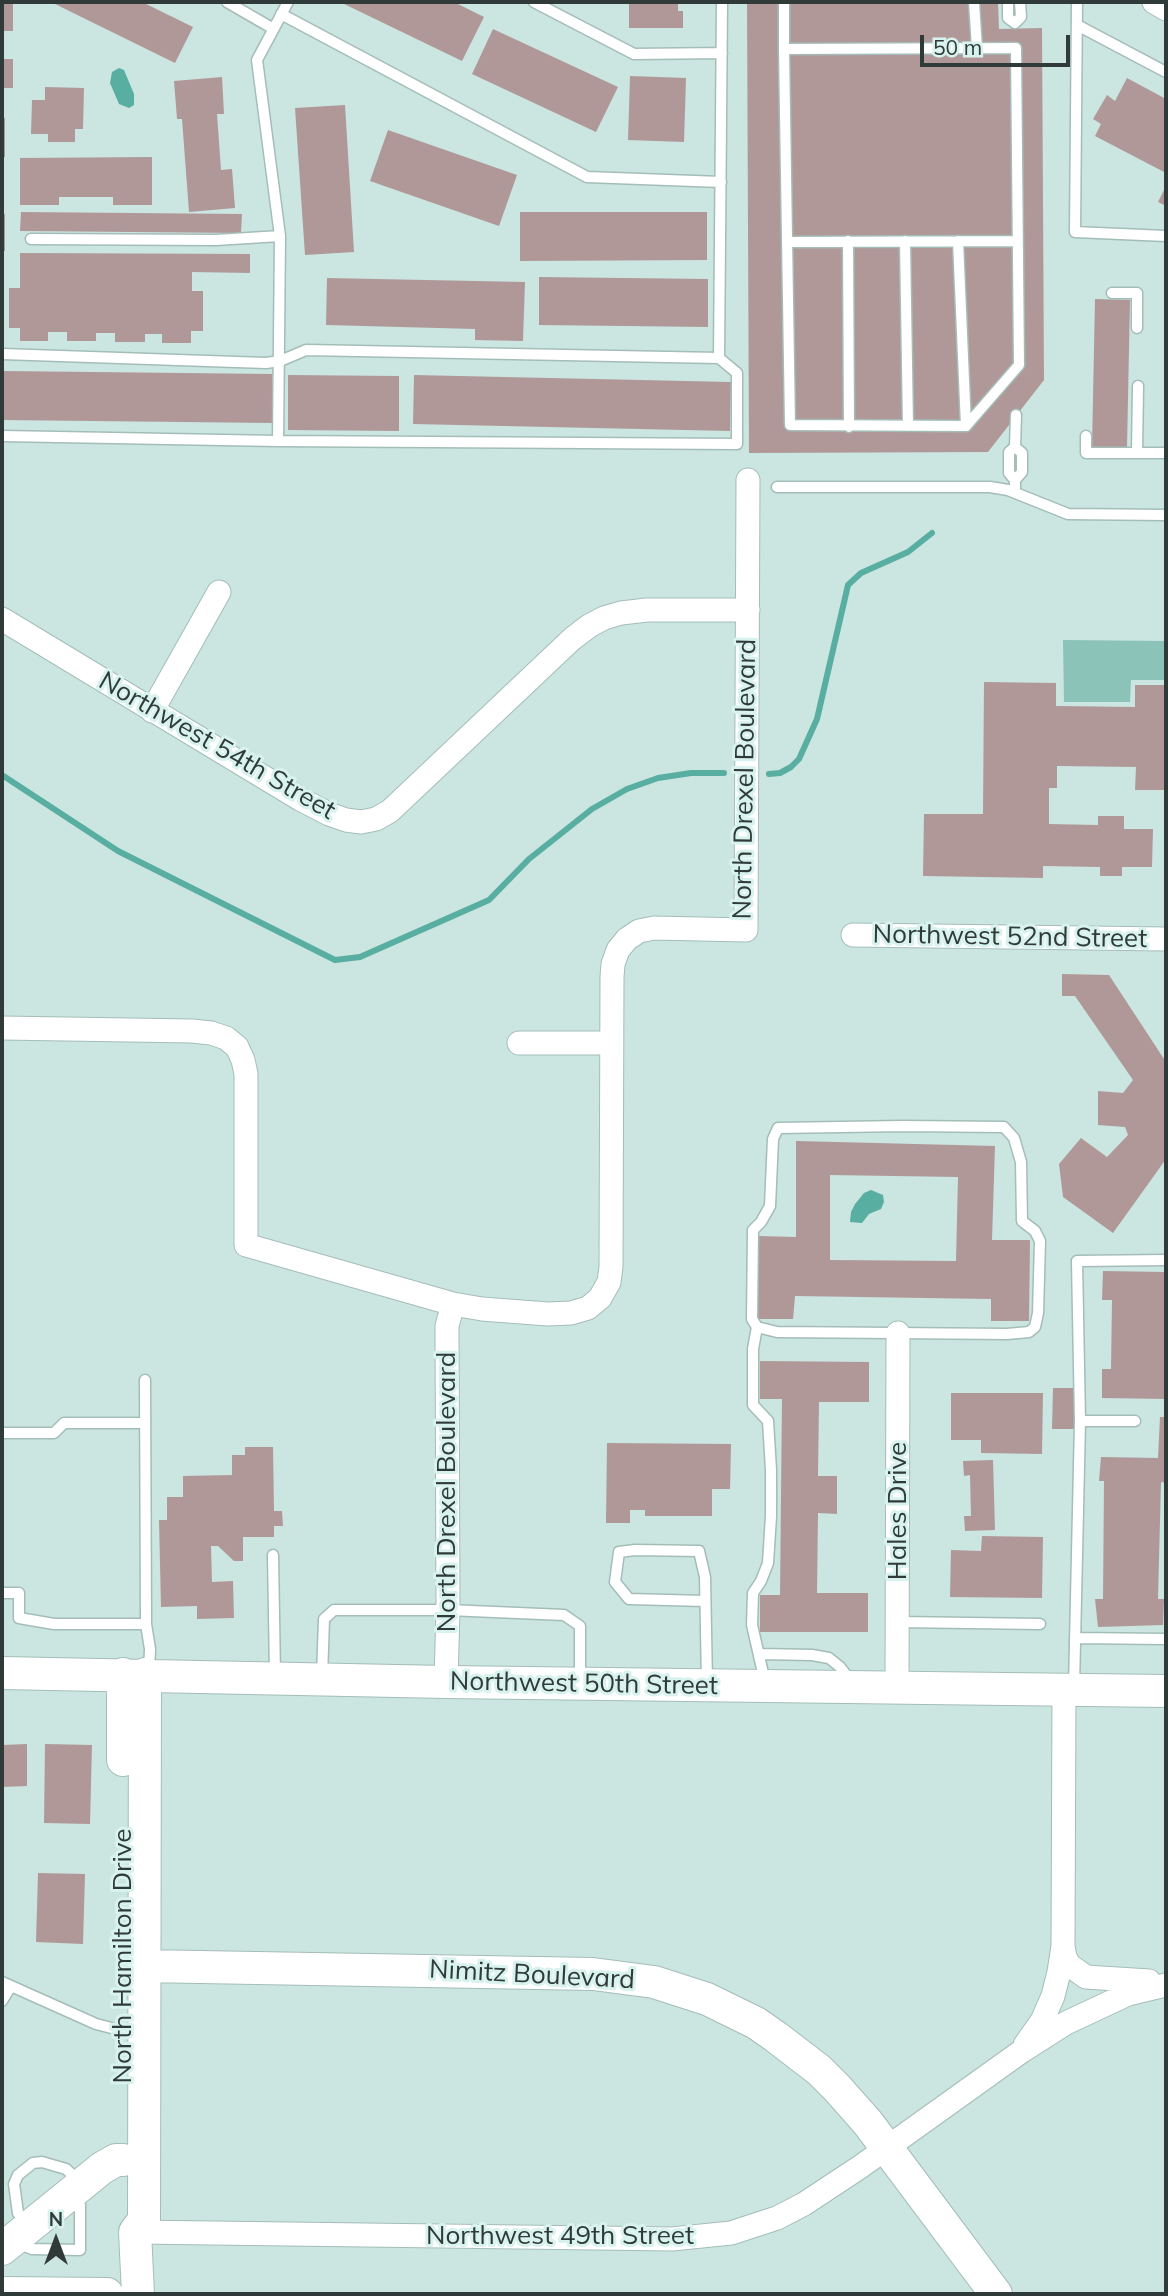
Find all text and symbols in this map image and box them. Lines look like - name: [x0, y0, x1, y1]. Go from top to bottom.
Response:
- scale bar: [923, 21, 1074, 65]
- text: 50 m: [933, 34, 982, 60]
- street label: North Drexel Boulevard: [727, 638, 763, 920]
- street label: Northwest 54th Street: [93, 665, 341, 827]
- street label: Northwest 52nd Street: [872, 919, 1148, 955]
- street label: North Drexel Boulevard: [431, 1352, 463, 1632]
- street label: Hales Drive: [882, 1442, 914, 1580]
- street label: Northwest 50th Street: [450, 1666, 718, 1702]
- street label: North Hamilton Drive: [107, 1829, 139, 2083]
- street label: Nimitz Boulevard: [428, 1954, 636, 1996]
- north arrow: [21, 2205, 91, 2275]
- text: N: [49, 2207, 63, 2231]
- street label: Northwest 49th Street: [426, 2220, 694, 2252]

